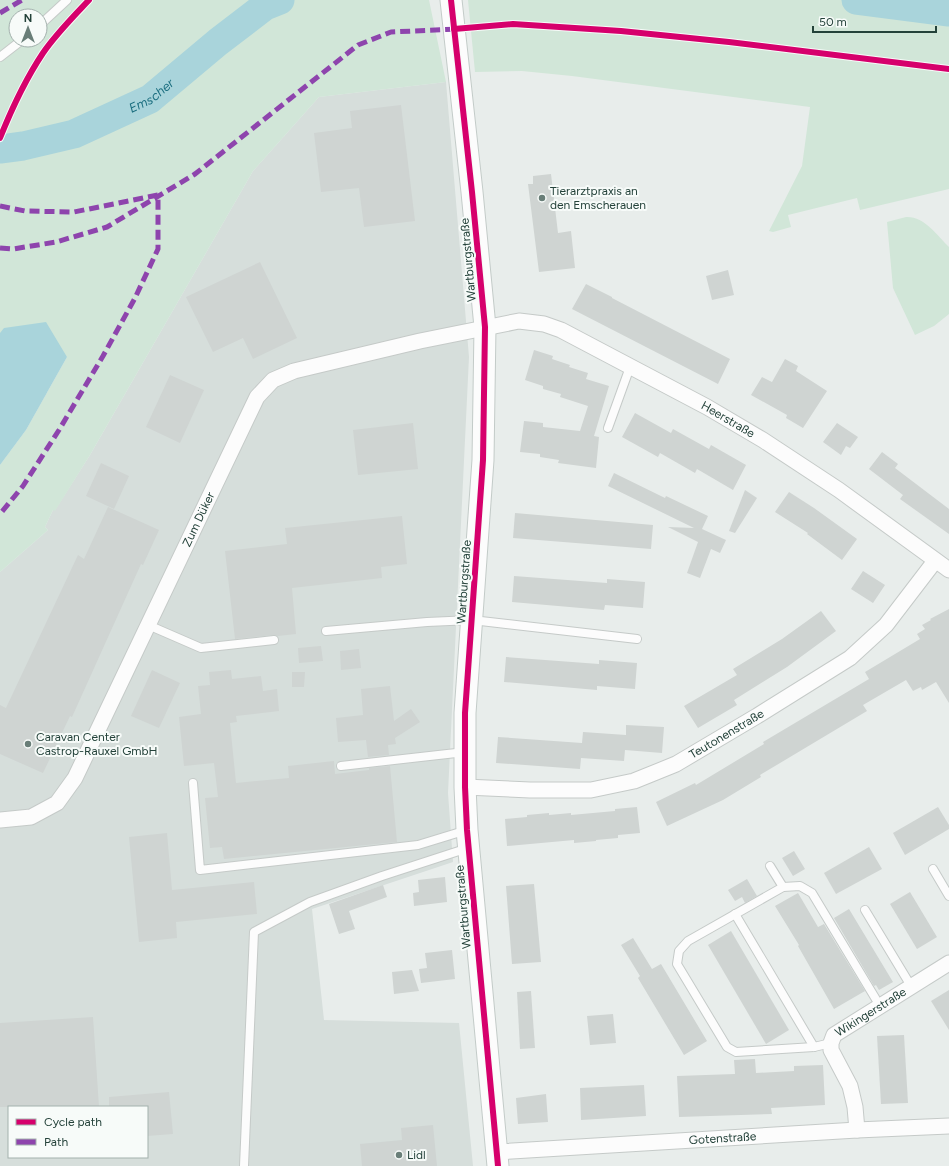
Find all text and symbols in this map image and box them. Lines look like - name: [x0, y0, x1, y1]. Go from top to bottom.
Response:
- north arrow: [8, 8, 48, 48]
- scale bar: [813, 8, 936, 34]
- text: N: [24, 12, 32, 25]
- text: 50 m: [819, 15, 847, 29]
- water label: Emscher: [127, 75, 177, 116]
- place label: Tierarztpraxis an den Emscherauen: [550, 184, 646, 212]
- marker: Tierarztpraxis an den Emscherauen: [537, 193, 547, 203]
- street label: Wartburgstraße: [457, 217, 479, 303]
- street label: Heerstraße: [699, 398, 758, 441]
- street label: Zum Düker: [179, 490, 218, 549]
- street label: Wartburgstraße: [454, 539, 474, 624]
- street label: Teutonenstraße: [687, 706, 767, 762]
- place label: Caravan Center Castrop-Rauxel GmbH: [36, 730, 158, 758]
- marker: Caravan Center Castrop-Rauxel GmbH: [23, 739, 33, 749]
- street label: Wartburgstraße: [452, 864, 474, 950]
- street label: Wikingerstraße: [832, 984, 909, 1040]
- legend: [8, 1106, 148, 1158]
- text: Cycle path: [44, 1115, 102, 1129]
- street label: Gotenstraße: [688, 1129, 757, 1147]
- text: Path: [44, 1135, 68, 1149]
- place label: Lidl: [407, 1148, 426, 1162]
- marker: Lidl: [394, 1150, 404, 1160]

